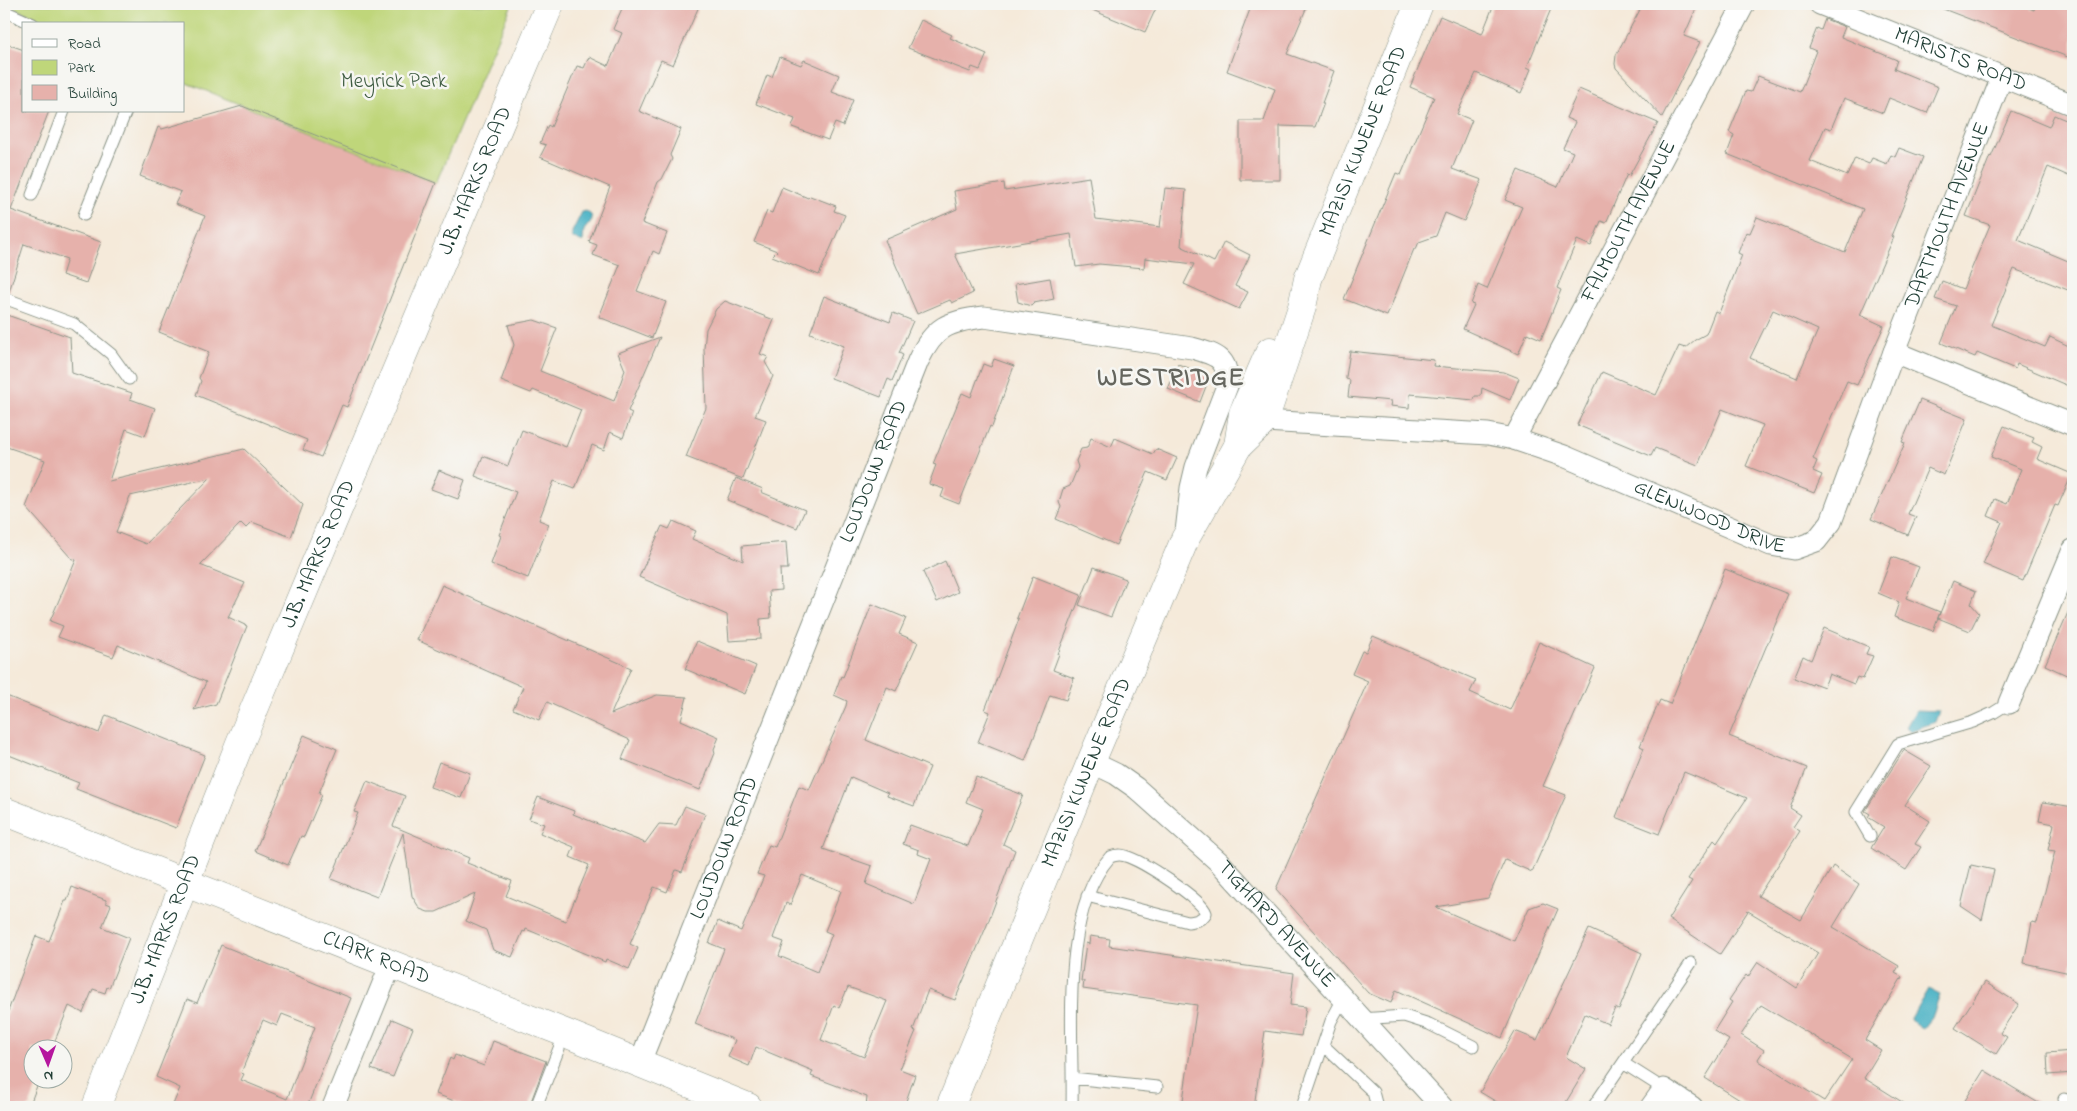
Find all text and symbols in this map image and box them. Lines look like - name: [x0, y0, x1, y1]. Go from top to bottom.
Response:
- street label: MARISTS ROAD: [1889, 20, 2031, 100]
- legend: [22, 22, 185, 112]
- text: Road: [68, 33, 101, 55]
- street label: MAZISI KUNENE ROAD: [1312, 42, 1415, 241]
- text: Park: [68, 57, 96, 79]
- park label: Meyrick Park: [341, 67, 448, 99]
- text: Building: [67, 83, 117, 106]
- street label: J.B. MARKS ROAD: [431, 102, 520, 260]
- street label: DARTMOUTH AVENUE: [1897, 118, 1998, 313]
- street label: FALMOUTH AVENUE: [1573, 135, 1684, 309]
- district label: WESTRIDGE: [1097, 360, 1245, 398]
- street label: LOUDOUN ROAD: [832, 396, 916, 547]
- street label: GLENWOOD DRIVE: [1629, 473, 1788, 562]
- street label: J.B. MARKS ROAD: [275, 476, 364, 633]
- street label: MAZISI KUNENE ROAD: [1034, 674, 1140, 872]
- street label: LOUDOUN ROAD: [683, 773, 767, 924]
- street label: J.B. MARKS ROAD: [123, 850, 209, 1009]
- street label: TIGHARD AVENUE: [1210, 854, 1342, 995]
- street label: CLARK ROAD: [318, 923, 434, 993]
- north arrow: [22, 1038, 72, 1088]
- text: N: [43, 1065, 53, 1086]

